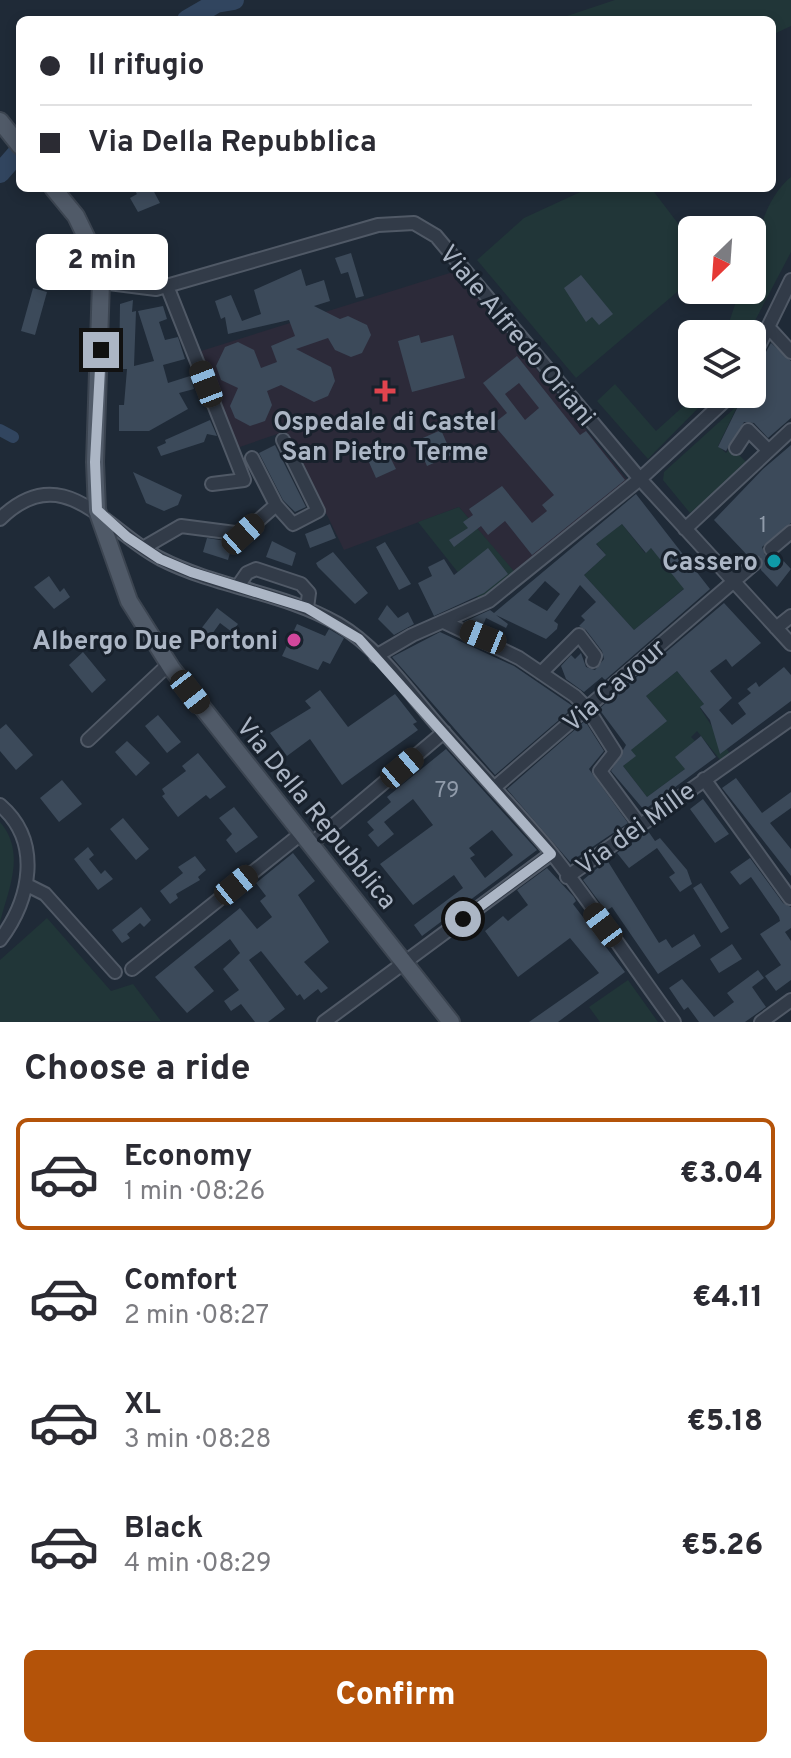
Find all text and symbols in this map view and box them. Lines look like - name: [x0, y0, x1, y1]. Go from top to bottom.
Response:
- text: Il rifugio: [88, 48, 204, 85]
- text: Via Della Repubblica: [88, 125, 377, 162]
- north arrow: [678, 216, 766, 304]
- map controls: [678, 216, 766, 408]
- callout: 2 min: [35, 234, 167, 290]
- street label: Viale Alfredo Oriani: [431, 239, 601, 434]
- text: 2 min: [68, 245, 136, 278]
- button: layers: [678, 320, 766, 408]
- route end: [83, 332, 119, 368]
- car: [186, 357, 226, 411]
- marker: Ospedale di Castel San Pietro Terme: [374, 380, 396, 402]
- place label: Ospedale di Castel San Pietro Terme: [273, 407, 497, 470]
- car: [217, 509, 269, 559]
- house number: 1: [759, 513, 767, 540]
- place label: Cassero: [662, 547, 758, 580]
- marker: Cassero: [765, 552, 783, 570]
- car: [456, 617, 510, 657]
- place label: Albergo Due Portoni: [32, 626, 278, 659]
- marker: Albergo Due Portoni: [285, 631, 303, 649]
- street label: Via Cavour: [557, 633, 674, 741]
- car: [166, 666, 214, 718]
- street label: Via Della Repubblica: [228, 712, 403, 917]
- car: [376, 743, 428, 793]
- street label: Via dei Mille: [570, 776, 703, 884]
- house number: 79: [435, 778, 459, 805]
- car: [210, 861, 262, 909]
- car: [579, 899, 627, 951]
- route start: [445, 901, 481, 937]
- text: Choose a ride: [24, 1047, 250, 1093]
- icon: car: [28, 1138, 100, 1210]
- text: Economy: [124, 1139, 252, 1176]
- text: €3.04: [680, 1156, 763, 1193]
- text: 1 min · 08:26: [124, 1176, 265, 1209]
- icon: car: [28, 1262, 100, 1334]
- text: Comfort: [124, 1263, 237, 1300]
- text: €4.11: [692, 1280, 763, 1317]
- text: 2 min · 08:27: [124, 1300, 269, 1333]
- icon: car: [28, 1386, 100, 1458]
- text: XL: [124, 1387, 161, 1424]
- text: €5.18: [687, 1404, 763, 1441]
- text: 3 min · 08:28: [124, 1424, 271, 1457]
- icon: car: [28, 1510, 100, 1582]
- text: Black: [124, 1511, 203, 1548]
- text: €5.26: [681, 1528, 763, 1565]
- text: 4 min · 08:29: [124, 1548, 272, 1581]
- button: Confirm: [24, 1650, 767, 1742]

